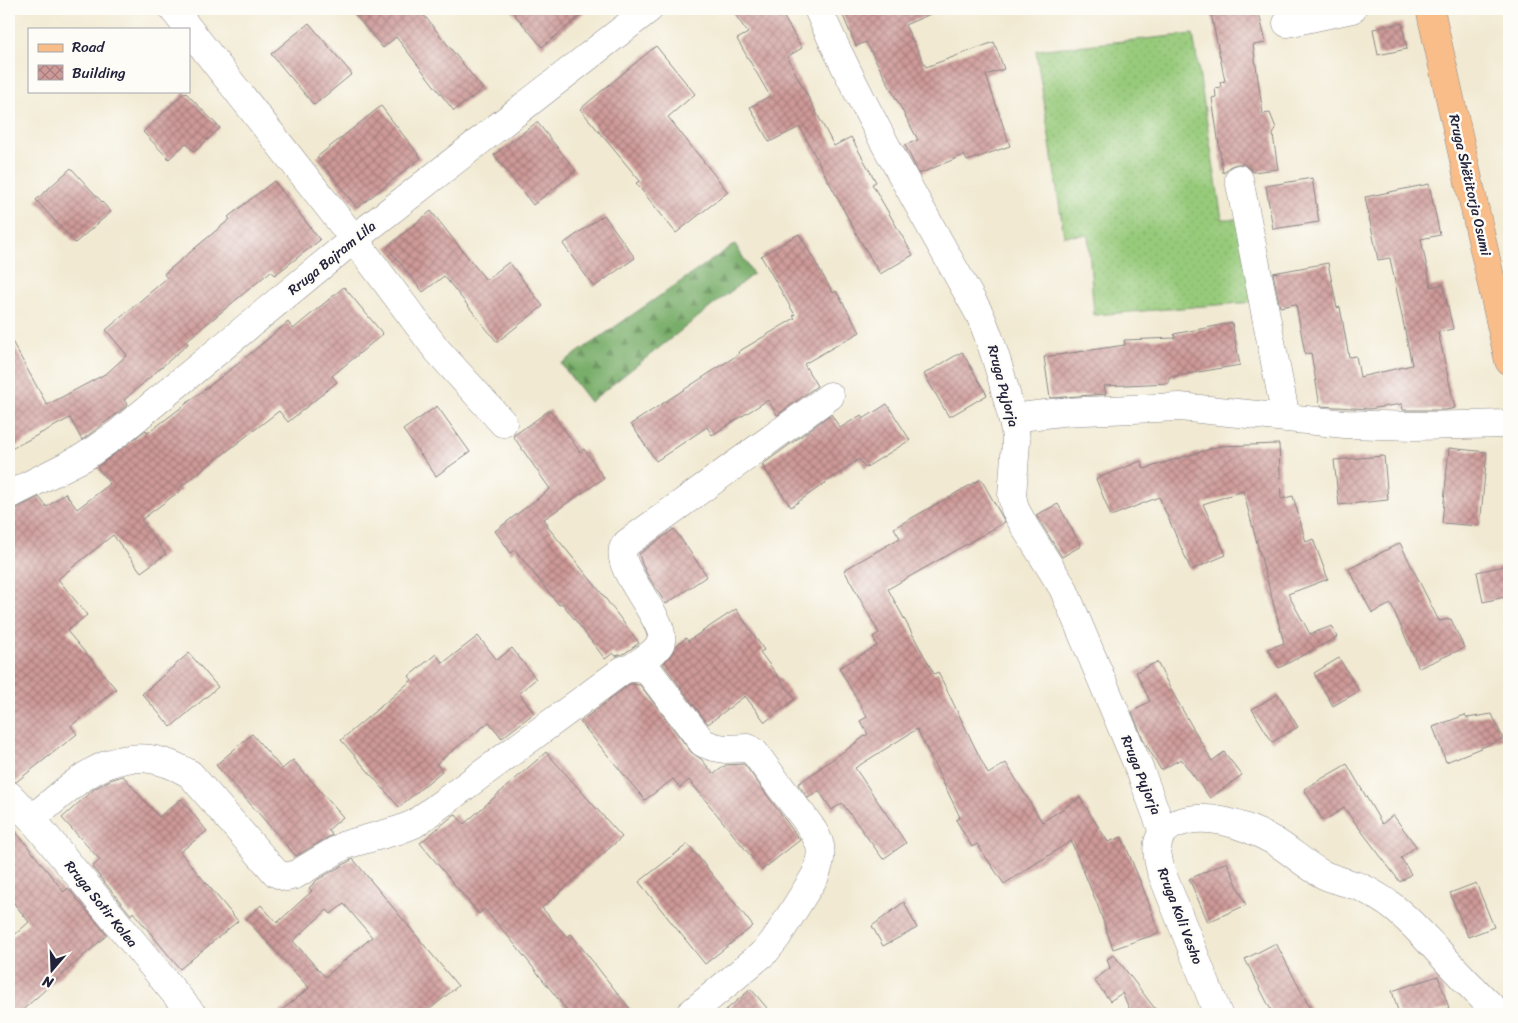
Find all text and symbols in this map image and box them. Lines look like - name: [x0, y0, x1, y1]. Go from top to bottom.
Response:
- legend: [28, 28, 190, 92]
- text: Road: [72, 34, 105, 60]
- text: Building: [72, 60, 126, 86]
- street label: Rruga Shëtitorja Osumi: [1442, 112, 1499, 259]
- street label: Rruga Bajram Lila: [282, 214, 382, 302]
- street label: Rruga Pyjorja: [980, 342, 1026, 430]
- street label: Rruga Pyjorja: [1114, 731, 1168, 819]
- street label: Rruga Sotir Kolea: [58, 855, 144, 953]
- street label: Rruga Koli Vesho: [1150, 864, 1210, 968]
- north arrow: [28, 946, 78, 996]
- text: N: [39, 968, 58, 996]

